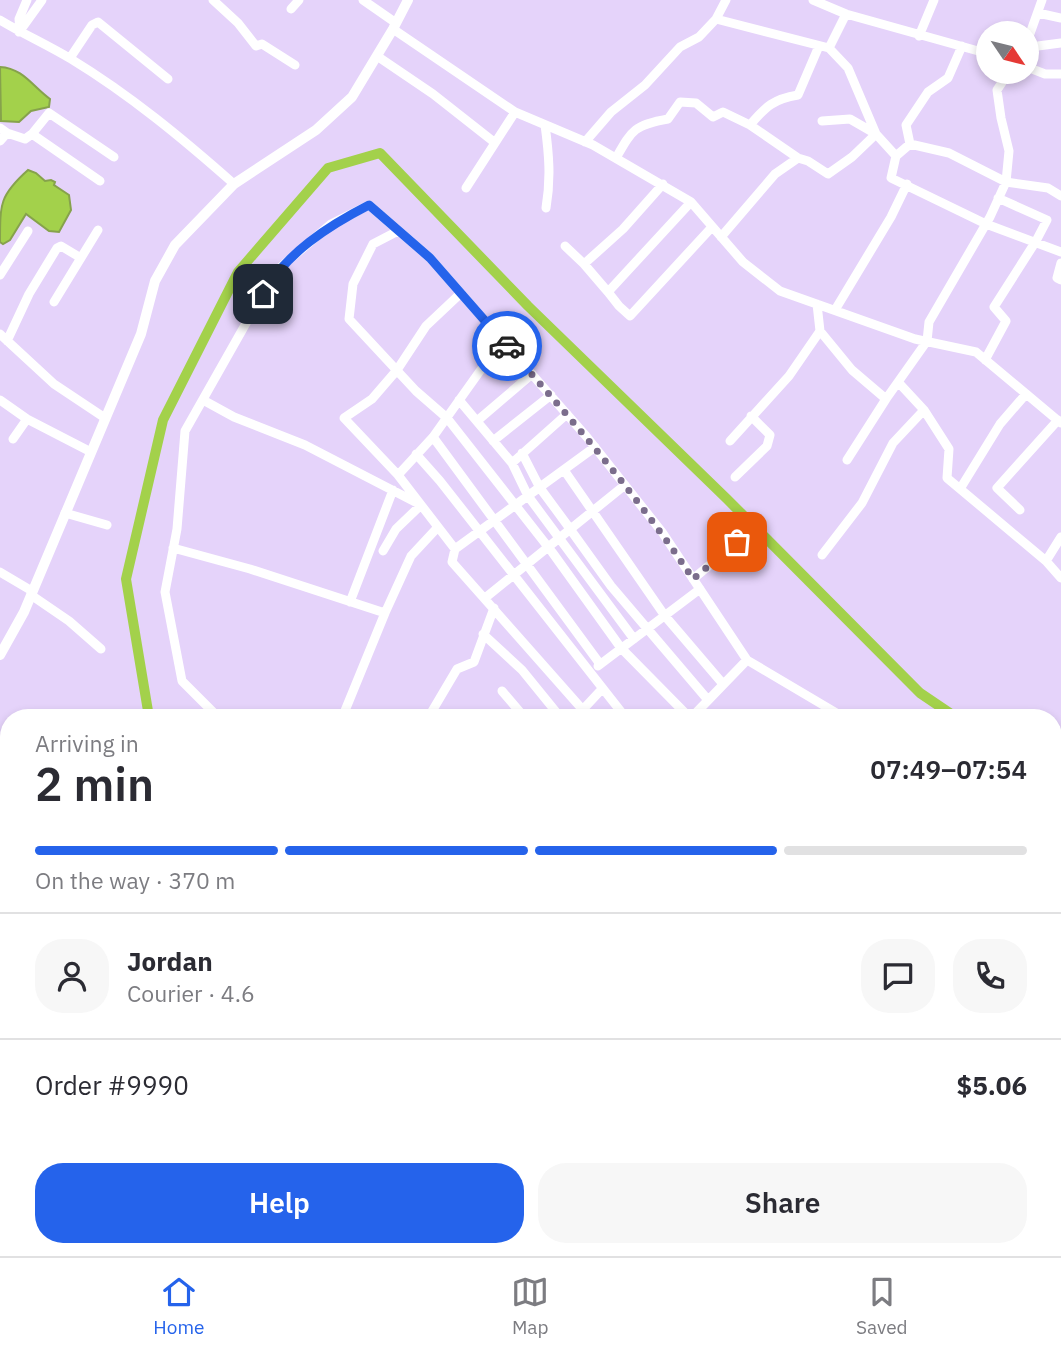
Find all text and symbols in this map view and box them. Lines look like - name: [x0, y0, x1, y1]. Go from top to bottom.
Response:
- north arrow: [976, 21, 1040, 84]
- map controls: [976, 21, 1039, 84]
- pin: [233, 264, 293, 324]
- icon: home: [244, 275, 282, 313]
- courier: [472, 311, 542, 381]
- icon: car: [488, 327, 526, 365]
- pin: [707, 512, 767, 572]
- icon: bag: [718, 523, 756, 561]
- text: Arriving in: [35, 728, 139, 758]
- text: 07:49–07:54: [870, 752, 1027, 786]
- text: 2 min: [35, 754, 154, 814]
- text: On the way · 370 m: [35, 865, 235, 895]
- button: person: [35, 939, 109, 1013]
- button: chat: [861, 939, 935, 1013]
- button: phone: [953, 939, 1027, 1013]
- text: Jordan: [127, 944, 213, 978]
- text: Courier · 4.6: [127, 978, 255, 1008]
- text: Order #9990: [35, 1068, 189, 1102]
- text: $5.06: [957, 1068, 1027, 1102]
- button: Help: [35, 1163, 524, 1243]
- button: Share: [538, 1163, 1027, 1243]
- tab: Home: [153, 1273, 204, 1339]
- tab: Map: [511, 1273, 549, 1339]
- tab: Saved: [856, 1273, 908, 1339]

